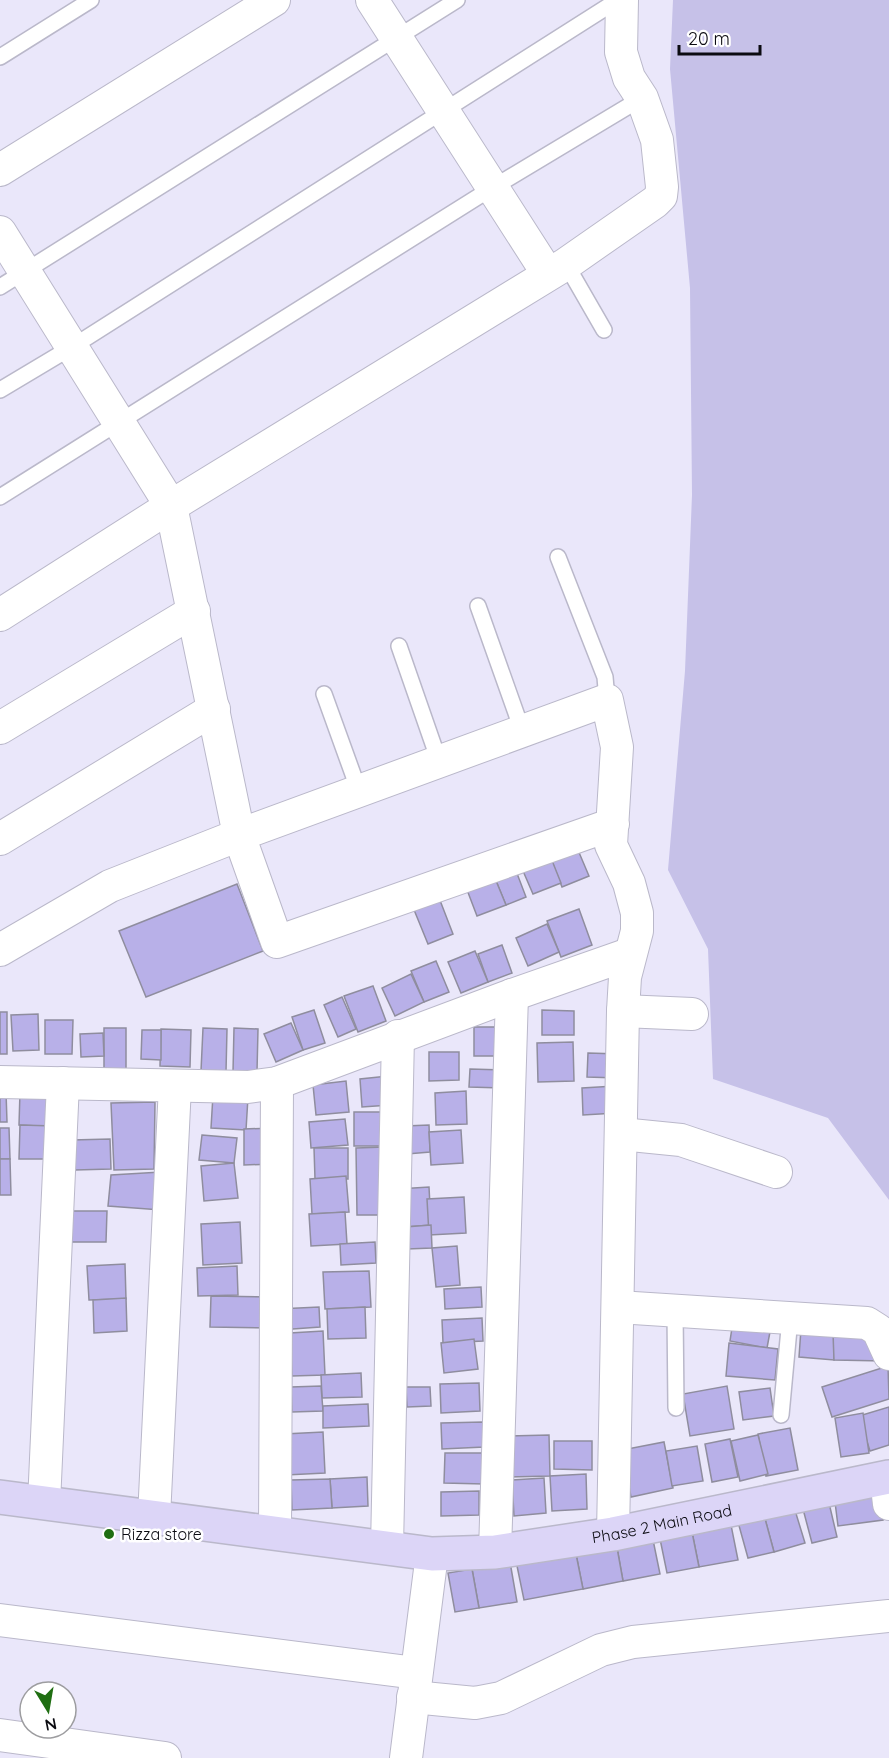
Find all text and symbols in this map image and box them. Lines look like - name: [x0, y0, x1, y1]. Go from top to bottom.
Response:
- scale bar: [679, 18, 760, 56]
- text: 20 m: [688, 27, 730, 50]
- street label: Phase 2 Main Road: [590, 1500, 734, 1547]
- place label: Rizza store: [121, 1524, 202, 1544]
- marker: Rizza store: [102, 1527, 116, 1541]
- north arrow: [18, 1680, 78, 1740]
- text: N: [43, 1714, 59, 1736]

